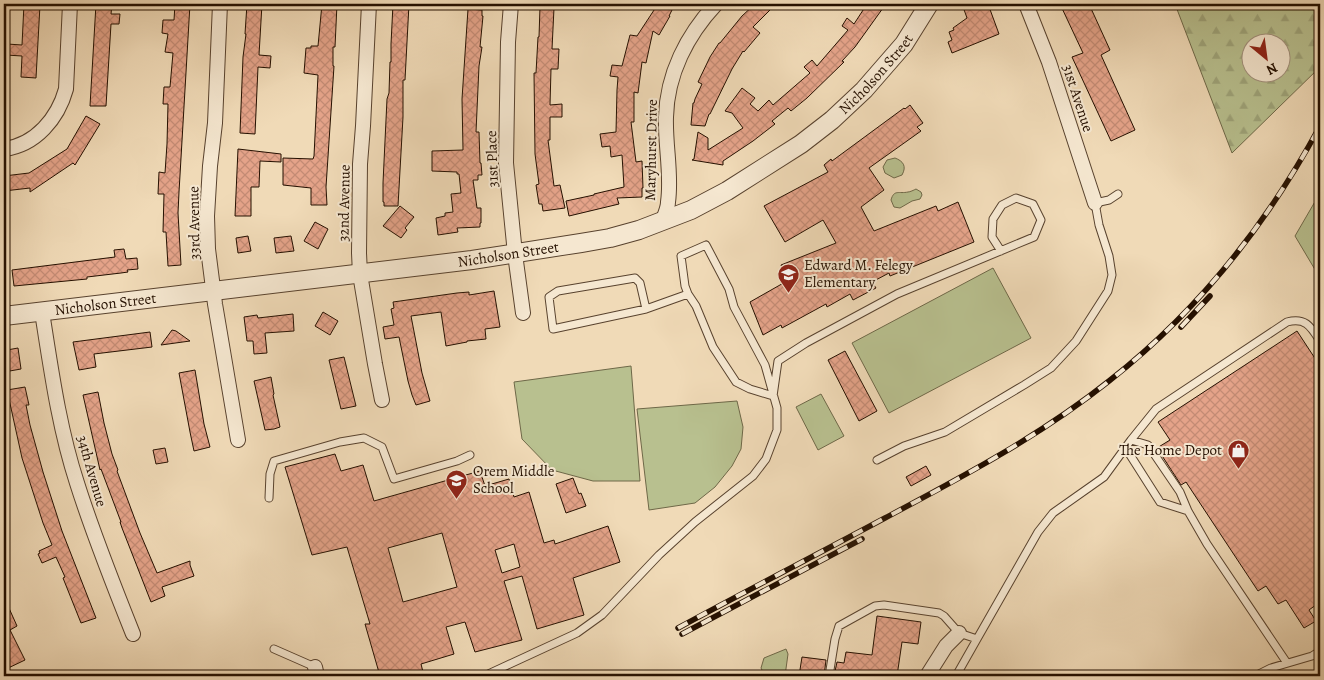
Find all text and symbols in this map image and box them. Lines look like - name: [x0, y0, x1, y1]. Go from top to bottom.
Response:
- street label: Nicholson Street: [834, 30, 918, 119]
- north arrow: [1242, 32, 1292, 82]
- text: N: [1263, 58, 1281, 80]
- street label: 31st Avenue: [1058, 62, 1098, 135]
- street label: Maryhurst Drive: [640, 99, 662, 201]
- street label: 31st Place: [481, 130, 503, 188]
- street label: 32nd Avenue: [333, 164, 355, 242]
- street label: 33rd Avenue: [183, 186, 205, 260]
- street label: Nicholson Street: [457, 237, 560, 272]
- place label: Edward M. Felegy Elementary: [804, 255, 913, 292]
- school or university icon: Edward M. Felegy Elementary: [776, 262, 800, 293]
- street label: Nicholson Street: [53, 288, 157, 320]
- street label: 34th Avenue: [72, 433, 112, 509]
- shop icon: The Home Depot: [1226, 438, 1250, 469]
- place label: The Home Depot: [1119, 440, 1222, 460]
- place label: Orem Middle School: [473, 461, 555, 498]
- school or university icon: Orem Middle School: [445, 468, 469, 499]

